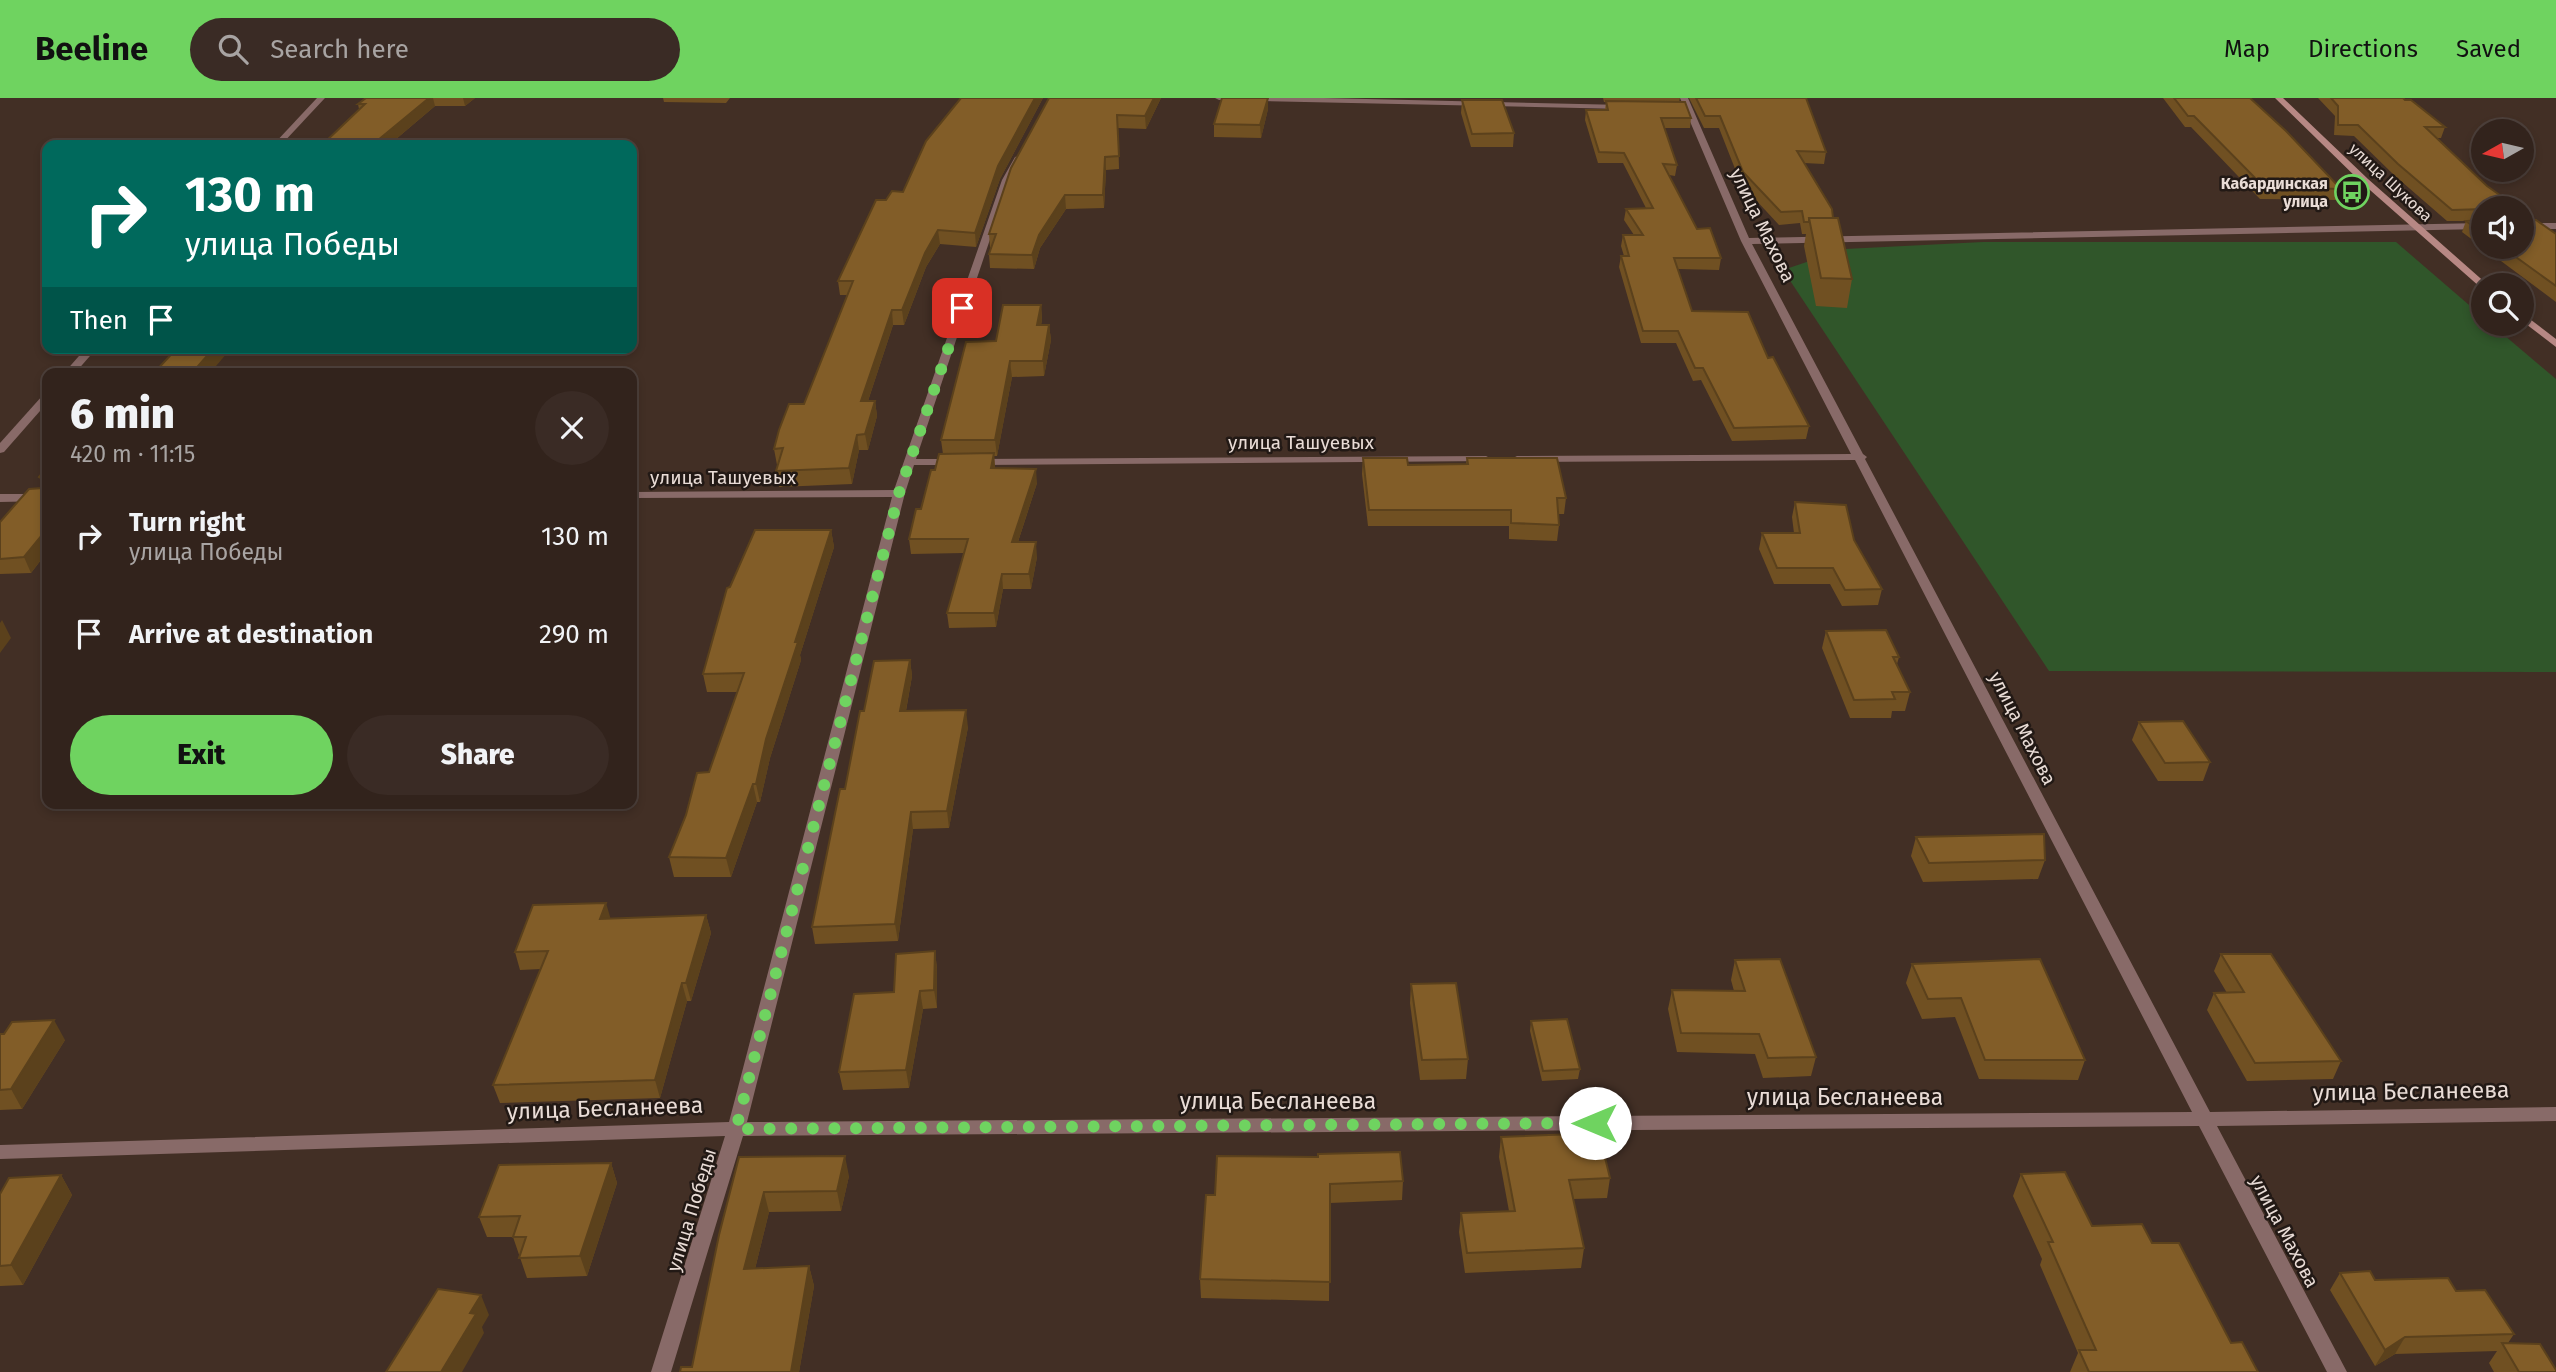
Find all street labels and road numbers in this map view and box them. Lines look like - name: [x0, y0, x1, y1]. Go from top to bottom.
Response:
- street label: улица Шукова: [2345, 139, 2436, 226]
- street label: улица Махова: [1725, 164, 1800, 286]
- street label: улица Ташуевых: [1228, 431, 1375, 454]
- street label: улица Ташуевых: [650, 466, 797, 489]
- street label: улица Махова: [1984, 668, 2061, 789]
- street label: улица Бесланеева: [2312, 1075, 2510, 1107]
- street label: улица Бесланеева: [1747, 1083, 1943, 1111]
- street label: улица Бесланеева: [1180, 1087, 1376, 1115]
- street label: улица Бесланеева: [506, 1091, 704, 1125]
- street label: улица Победы: [662, 1146, 721, 1275]
- street label: улица Махова: [2245, 1171, 2324, 1291]

